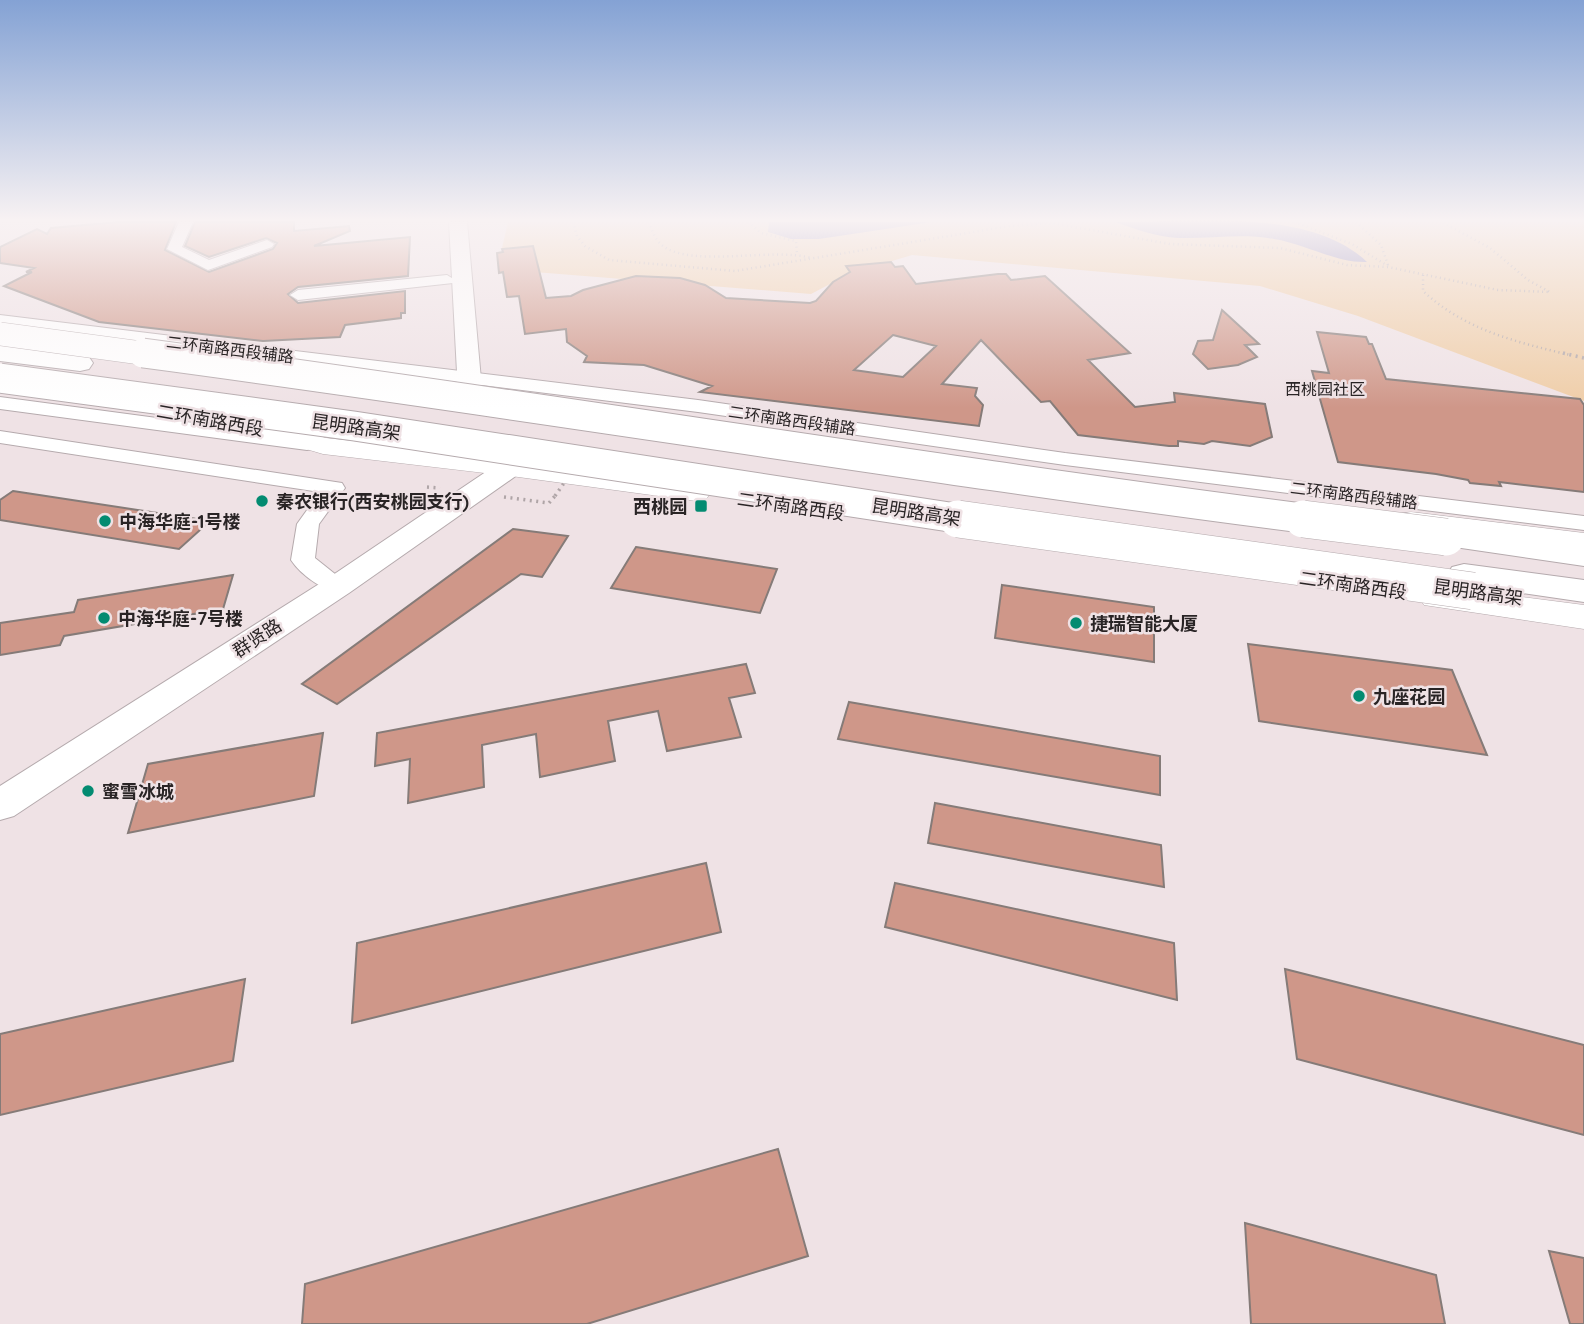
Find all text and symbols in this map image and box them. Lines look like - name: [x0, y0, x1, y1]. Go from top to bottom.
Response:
- street label: 二环南路西段辅路: [165, 331, 295, 367]
- district label: 西桃园社区: [1285, 379, 1365, 399]
- street label: 二环南路西段: [155, 399, 265, 441]
- street label: 二环南路西段辅路: [727, 401, 857, 439]
- street label: 昆明路高架: [310, 409, 402, 445]
- street label: 二环南路西段辅路: [1289, 477, 1419, 513]
- street label: 二环南路西段: [736, 487, 846, 525]
- place label: 秦农银行(西安桃园支行): [276, 490, 469, 513]
- marker: 秦农银行(西安桃园支行): [254, 493, 270, 509]
- street label: 昆明路高架: [870, 494, 962, 530]
- place label: 西桃园: [633, 495, 687, 518]
- marker: 西桃园: [693, 498, 709, 514]
- place label: 中海华庭-1号楼: [119, 510, 240, 533]
- marker: 中海华庭-1号楼: [97, 513, 113, 529]
- street label: 二环南路西段: [1298, 566, 1408, 604]
- street label: 昆明路高架: [1432, 574, 1524, 610]
- place label: 中海华庭-7号楼: [118, 607, 243, 630]
- marker: 中海华庭-7号楼: [96, 610, 112, 626]
- place label: 捷瑞智能大厦: [1090, 612, 1198, 635]
- street label: 群贤路: [228, 614, 286, 662]
- marker: 捷瑞智能大厦: [1068, 615, 1084, 631]
- place label: 九座花园: [1373, 685, 1445, 708]
- marker: 九座花园: [1351, 688, 1367, 704]
- place label: 蜜雪冰城: [102, 780, 174, 803]
- marker: 蜜雪冰城: [80, 783, 96, 799]

